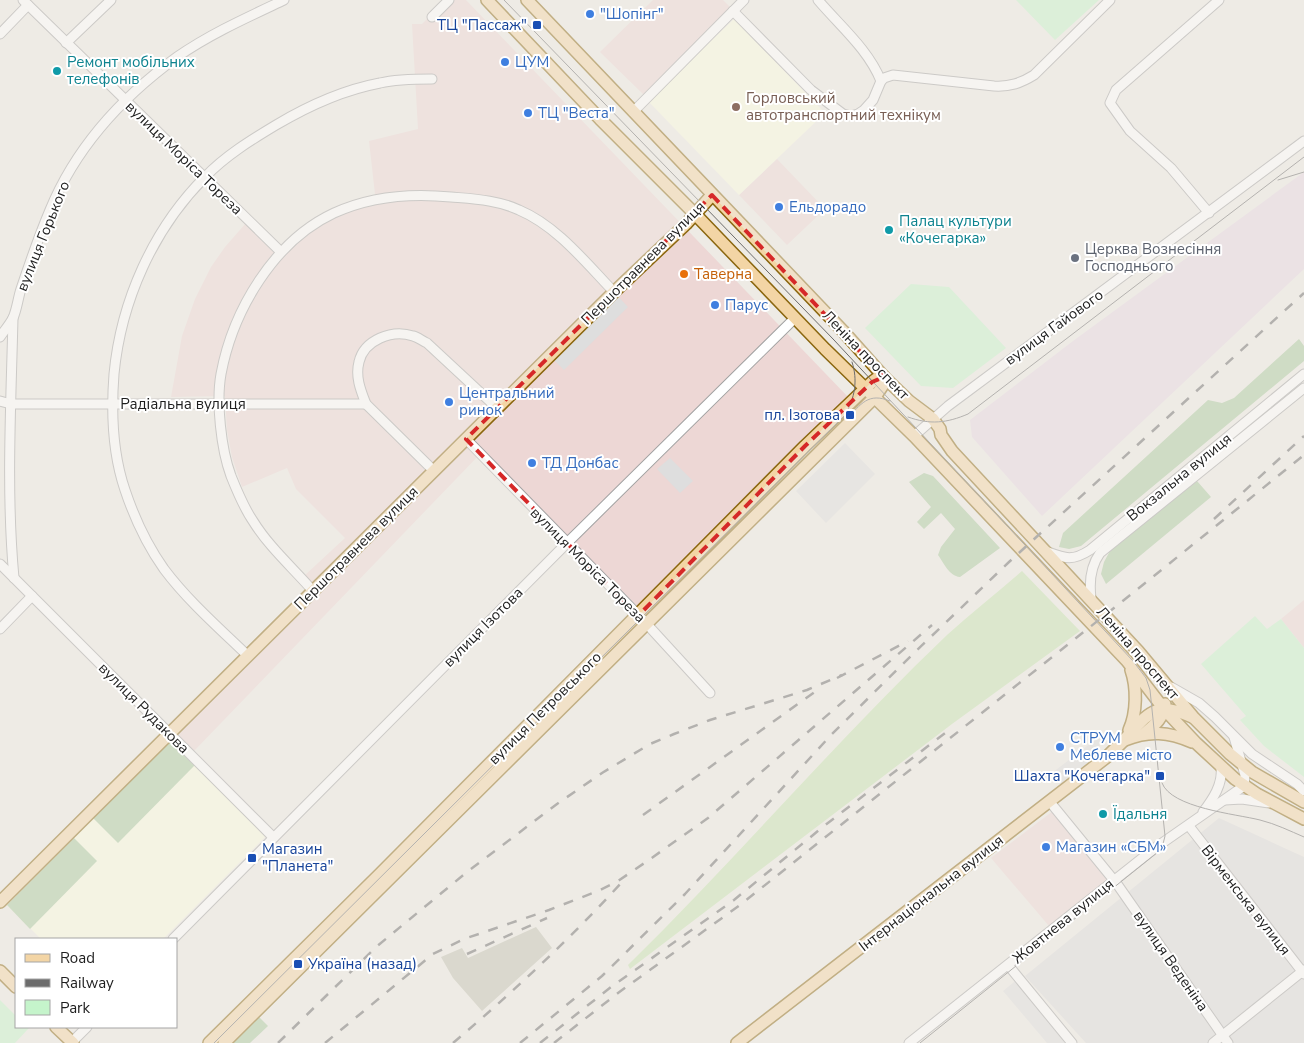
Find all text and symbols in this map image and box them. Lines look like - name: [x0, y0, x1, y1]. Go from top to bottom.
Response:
- place label: "Шопінг": [600, 4, 664, 24]
- marker: "Шопінг": [584, 8, 596, 20]
- place label: ТЦ "Пассаж": [437, 15, 527, 35]
- marker: ТЦ "Пассаж": [531, 19, 543, 31]
- place label: Ремонт мобільних телефонів: [67, 52, 195, 89]
- place label: ЦУМ: [515, 52, 549, 72]
- marker: ЦУМ: [499, 56, 511, 68]
- marker: Ремонт мобільних телефонів: [51, 65, 63, 77]
- place label: Горловський автотранспортний технікум: [746, 88, 941, 125]
- street label: вулиця Моріса Тореза: [121, 97, 247, 219]
- marker: Горловський автотранспортний технікум: [730, 101, 742, 113]
- place label: ТЦ "Веста": [538, 103, 615, 123]
- marker: ТЦ "Веста": [522, 107, 534, 119]
- street label: вулиця Горького: [12, 178, 74, 294]
- street label: Першотравнева вулиця: [577, 197, 709, 329]
- place label: Ельдорадо: [789, 197, 866, 217]
- marker: Ельдорадо: [773, 201, 785, 213]
- place label: Палац культури «Кочегарка»: [899, 211, 1012, 248]
- marker: Палац культури «Кочегарка»: [883, 224, 895, 236]
- place label: Церква Вознесіння Господнього: [1085, 239, 1221, 276]
- marker: Церква Вознесіння Господнього: [1069, 252, 1081, 264]
- place label: Таверна: [694, 264, 752, 284]
- marker: Таверна: [678, 268, 690, 280]
- street label: вулиця Гайового: [1001, 285, 1107, 369]
- place label: Парус: [725, 295, 768, 315]
- marker: Парус: [709, 299, 721, 311]
- street label: Леніна проспект: [818, 306, 914, 404]
- place label: Центральний ринок: [459, 383, 554, 420]
- street label: Радіальна вулиця: [120, 394, 246, 414]
- marker: Центральний ринок: [443, 396, 455, 408]
- place label: пл. Ізотова: [764, 405, 840, 425]
- marker: пл. Ізотова: [844, 409, 856, 421]
- street label: Вокзальна вулиця: [1122, 428, 1236, 526]
- place label: ТД Донбас: [542, 453, 619, 473]
- marker: ТД Донбас: [526, 457, 538, 469]
- street label: Першотравнева вулиця: [290, 482, 422, 614]
- street label: вулиця Моріса Тореза: [526, 503, 650, 627]
- street label: вулиця Ізотова: [439, 583, 527, 671]
- street label: Леніна проспект: [1092, 602, 1184, 704]
- street label: вулиця Петровського: [484, 647, 606, 769]
- street label: вулиця Рудакова: [94, 658, 194, 758]
- place label: СТРУМ Меблеве місто: [1070, 728, 1172, 765]
- marker: СТРУМ Меблеве місто: [1054, 741, 1066, 753]
- place label: Шахта "Кочегарка": [1014, 766, 1150, 786]
- marker: Шахта "Кочегарка": [1154, 770, 1166, 782]
- place label: Їдальня: [1112, 804, 1167, 824]
- marker: Їдальня: [1097, 808, 1109, 820]
- street label: Інтернаціональна вулиця: [854, 830, 1008, 956]
- place label: Магазин «СБМ»: [1056, 837, 1166, 857]
- place label: Магазин "Планета": [262, 839, 333, 876]
- marker: Магазин «СБМ»: [1040, 841, 1052, 853]
- street label: Вірменська вулиця: [1197, 841, 1295, 959]
- marker: Магазин "Планета": [246, 852, 258, 864]
- street label: Жовтнева вулиця: [1008, 874, 1118, 968]
- street label: вулиця Веденіна: [1129, 907, 1213, 1015]
- legend: [15, 938, 178, 1028]
- text: Road: [60, 948, 95, 968]
- place label: Україна (назад): [307, 954, 417, 974]
- marker: Україна (назад): [292, 958, 304, 970]
- text: Railway: [60, 973, 114, 993]
- text: Park: [60, 998, 90, 1018]

